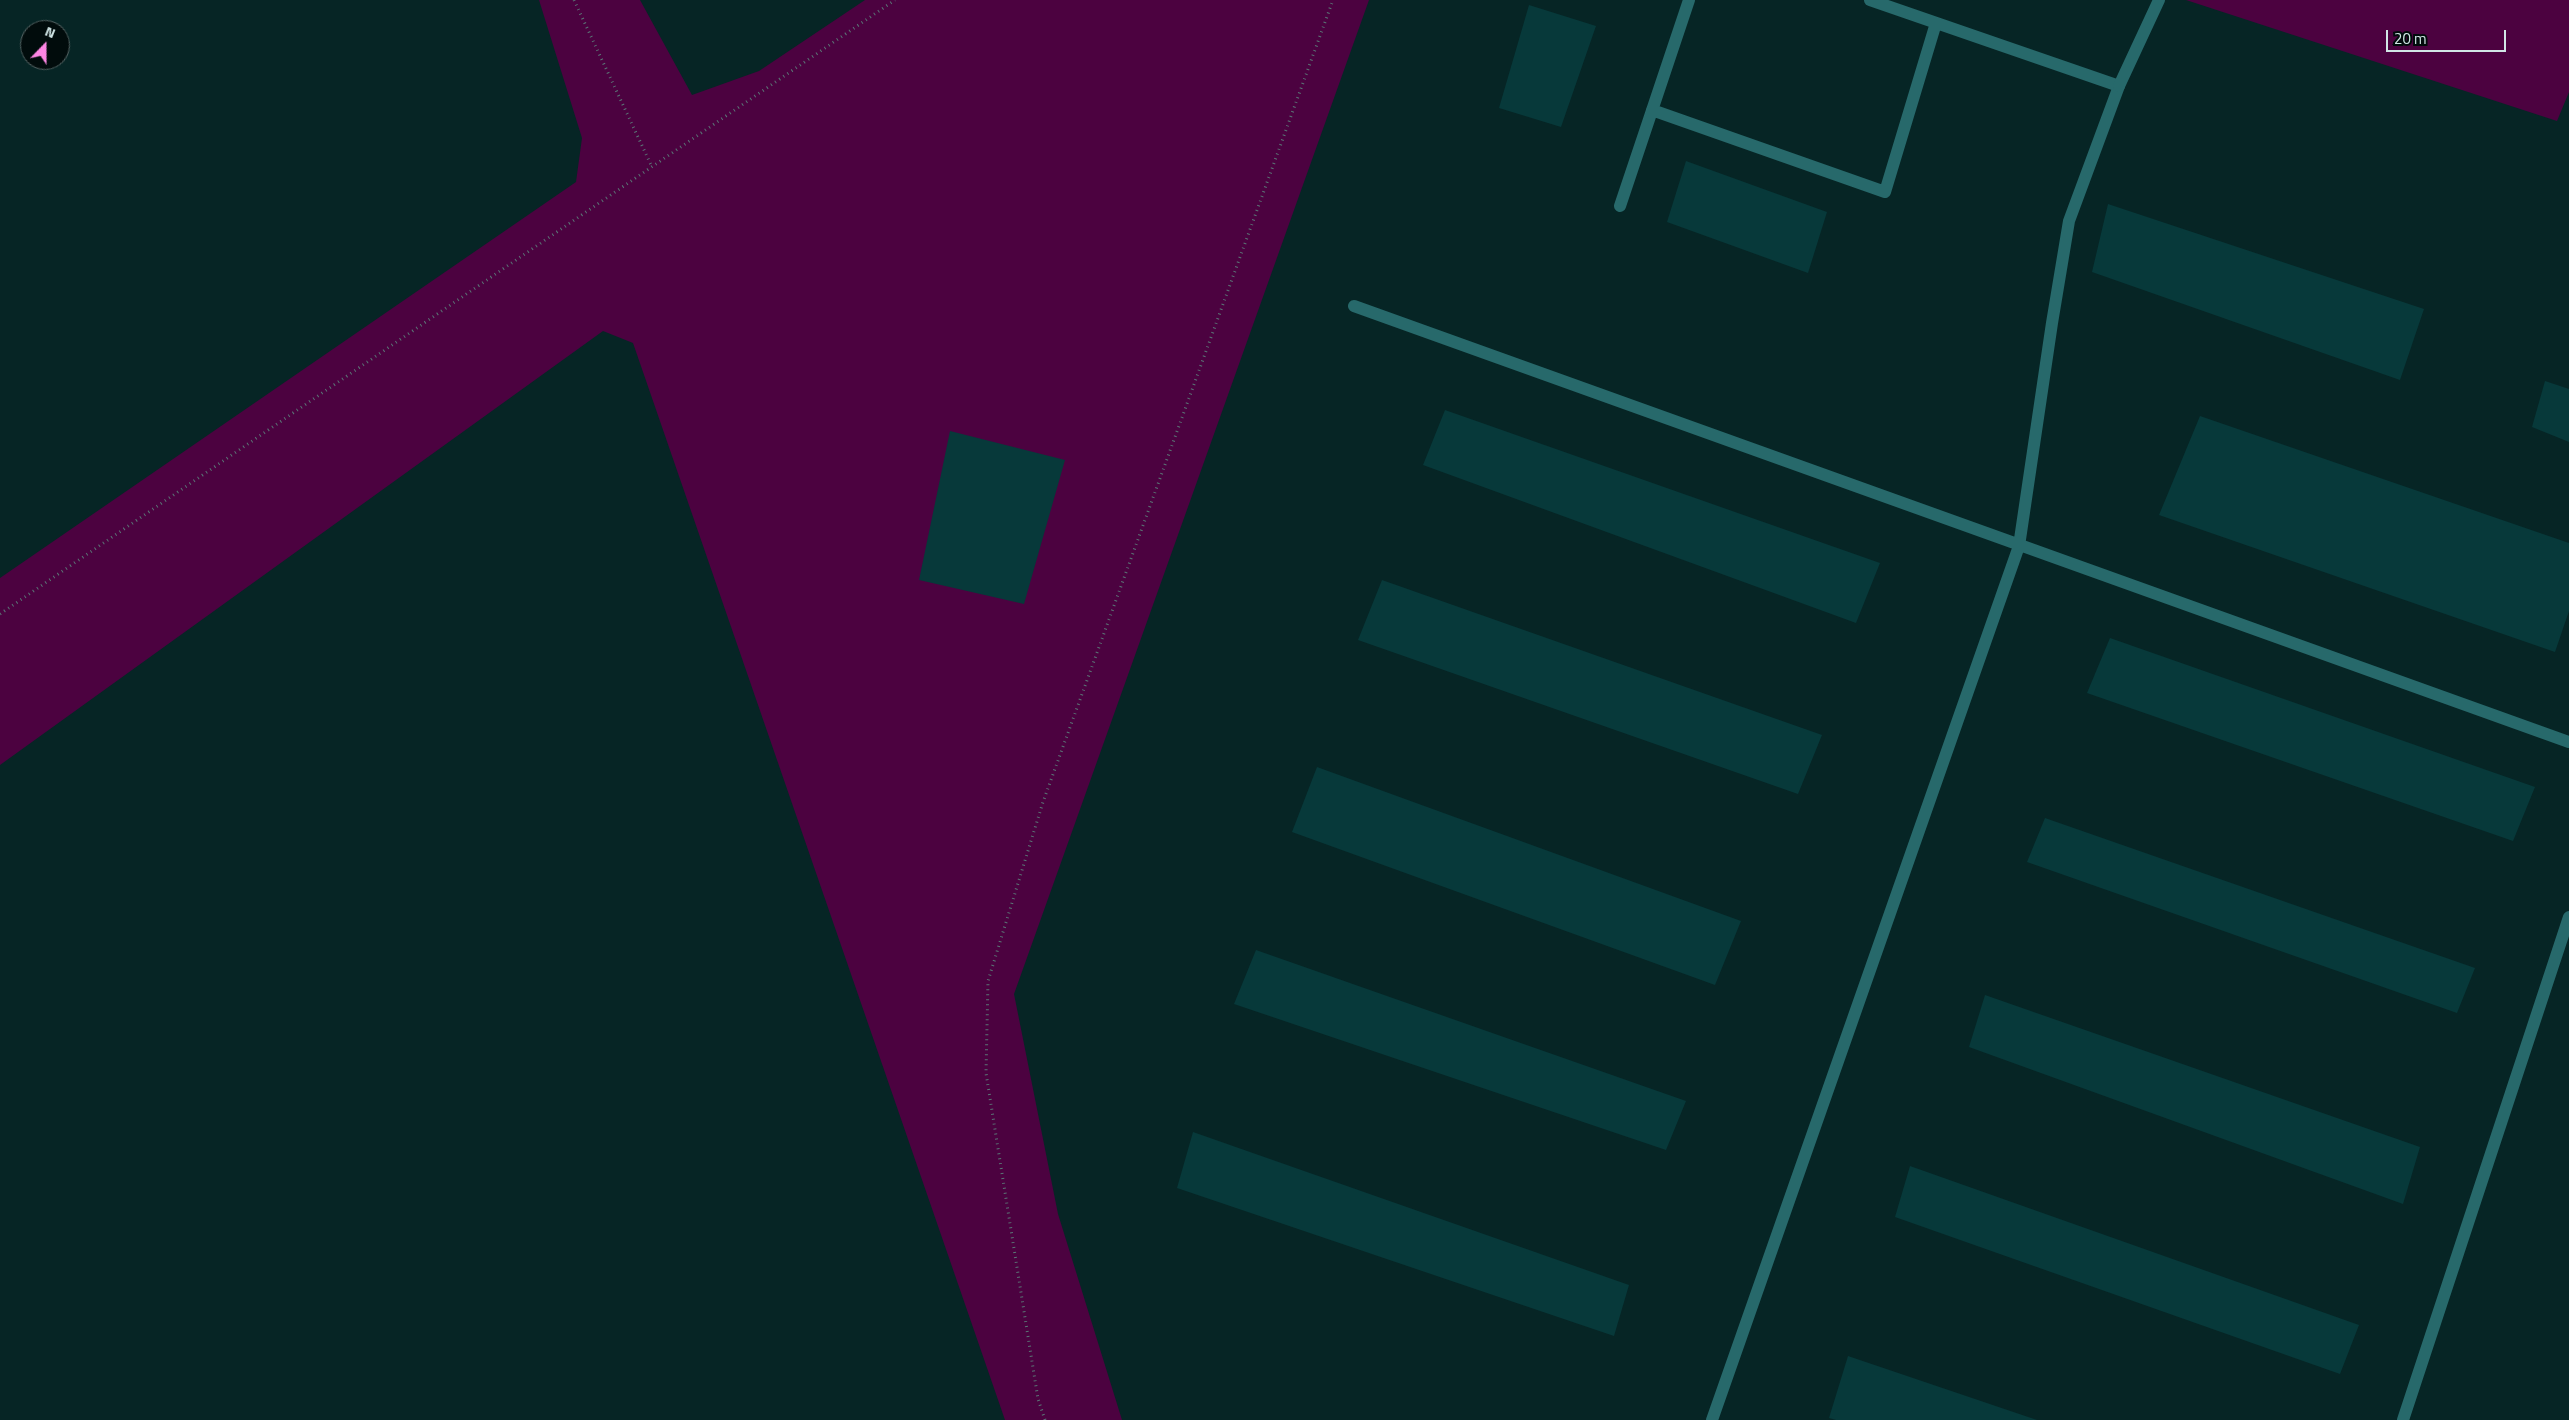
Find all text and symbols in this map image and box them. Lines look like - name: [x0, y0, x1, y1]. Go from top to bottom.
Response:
- north arrow: [20, 20, 70, 70]
- text: N: [42, 20, 59, 43]
- scale bar: [2389, 20, 2509, 52]
- text: 20 m: [2394, 27, 2427, 50]

